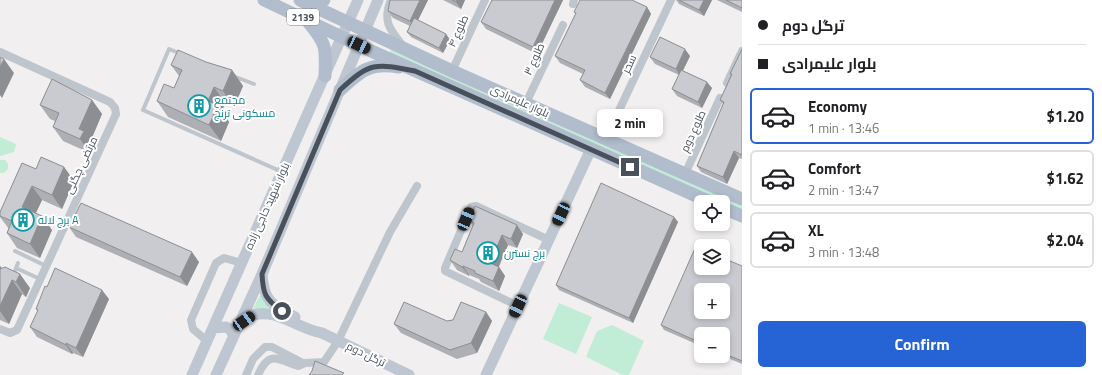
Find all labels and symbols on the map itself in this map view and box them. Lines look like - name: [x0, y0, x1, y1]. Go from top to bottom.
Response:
- road number: 2139: [287, 9, 319, 25]
- street label: طلوع ۴: [444, 12, 472, 50]
- car: [346, 34, 372, 56]
- street label: طلوع ۳: [520, 40, 548, 78]
- street label: سحر: [617, 52, 640, 77]
- street label: بلوار علیمرادی: [488, 81, 552, 121]
- place label: مجتمع مسکونی ترنج: [214, 92, 275, 121]
- building icon: مجتمع مسکونی ترنج: [186, 93, 212, 119]
- street label: طلوع دوم: [676, 107, 710, 155]
- callout: 2 min: [597, 109, 663, 137]
- street label: مرتضی چگنی: [61, 134, 101, 196]
- route end: [621, 158, 639, 176]
- street label: بلوار شهید حاجی زاده: [241, 160, 293, 252]
- car: [550, 201, 572, 227]
- car: [456, 206, 476, 232]
- building icon: برج لاله A: [10, 207, 36, 233]
- place label: برج لاله A: [38, 212, 79, 228]
- building icon: برج نسترن: [475, 240, 501, 266]
- place label: برج نسترن: [504, 245, 545, 261]
- car: [507, 293, 529, 319]
- route start: [273, 302, 291, 320]
- car: [231, 309, 257, 333]
- street label: ترگل دوم: [344, 338, 388, 370]

